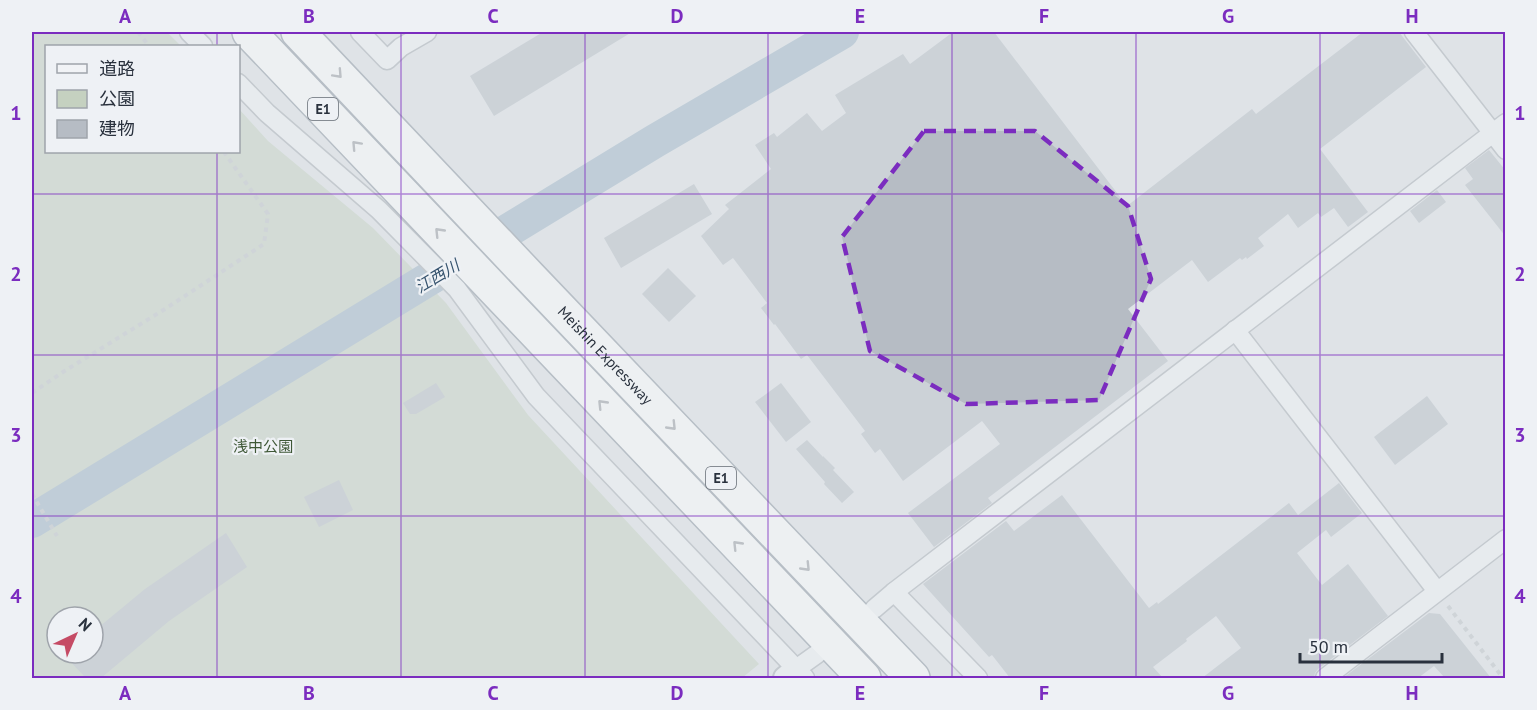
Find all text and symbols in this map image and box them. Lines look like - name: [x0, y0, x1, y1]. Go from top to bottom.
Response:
- text: A: [119, 3, 132, 29]
- text: B: [303, 3, 315, 29]
- text: C: [487, 3, 499, 29]
- text: D: [671, 3, 684, 29]
- text: E: [855, 3, 865, 29]
- text: F: [1039, 3, 1049, 29]
- text: G: [1222, 3, 1234, 29]
- text: H: [1405, 3, 1419, 29]
- legend: [45, 45, 240, 153]
- text: 道路: [99, 57, 135, 80]
- one-way arrow: [331, 67, 342, 78]
- text: 公園: [99, 87, 135, 110]
- road number: E1: [308, 98, 338, 120]
- text: 1: [10, 100, 22, 126]
- text: 1: [1514, 100, 1526, 126]
- text: 建物: [99, 117, 135, 140]
- one-way arrow: [353, 141, 364, 152]
- one-way arrow: [435, 228, 446, 238]
- water label: 江西川: [411, 254, 464, 297]
- text: 2: [10, 261, 22, 287]
- text: 2: [1514, 261, 1526, 287]
- street label: Meishin Expressway: [554, 302, 657, 408]
- one-way arrow: [598, 400, 609, 410]
- one-way arrow: [664, 418, 675, 429]
- text: 3: [10, 422, 22, 448]
- text: 3: [1514, 422, 1526, 448]
- park label: 浅中公園: [233, 437, 293, 456]
- road number: E1: [706, 467, 736, 489]
- one-way arrow: [733, 541, 744, 552]
- one-way arrow: [799, 559, 810, 570]
- text: 4: [10, 583, 22, 609]
- text: 4: [1514, 583, 1526, 609]
- north arrow: [45, 605, 105, 665]
- text: N: [75, 613, 96, 635]
- scale bar: [1300, 626, 1442, 664]
- text: 50 m: [1309, 635, 1348, 658]
- text: A: [119, 680, 132, 706]
- text: B: [303, 680, 315, 706]
- text: C: [487, 680, 499, 706]
- text: D: [671, 680, 684, 706]
- text: E: [855, 680, 865, 706]
- text: F: [1039, 680, 1049, 706]
- text: G: [1222, 680, 1234, 706]
- text: H: [1405, 680, 1419, 706]

